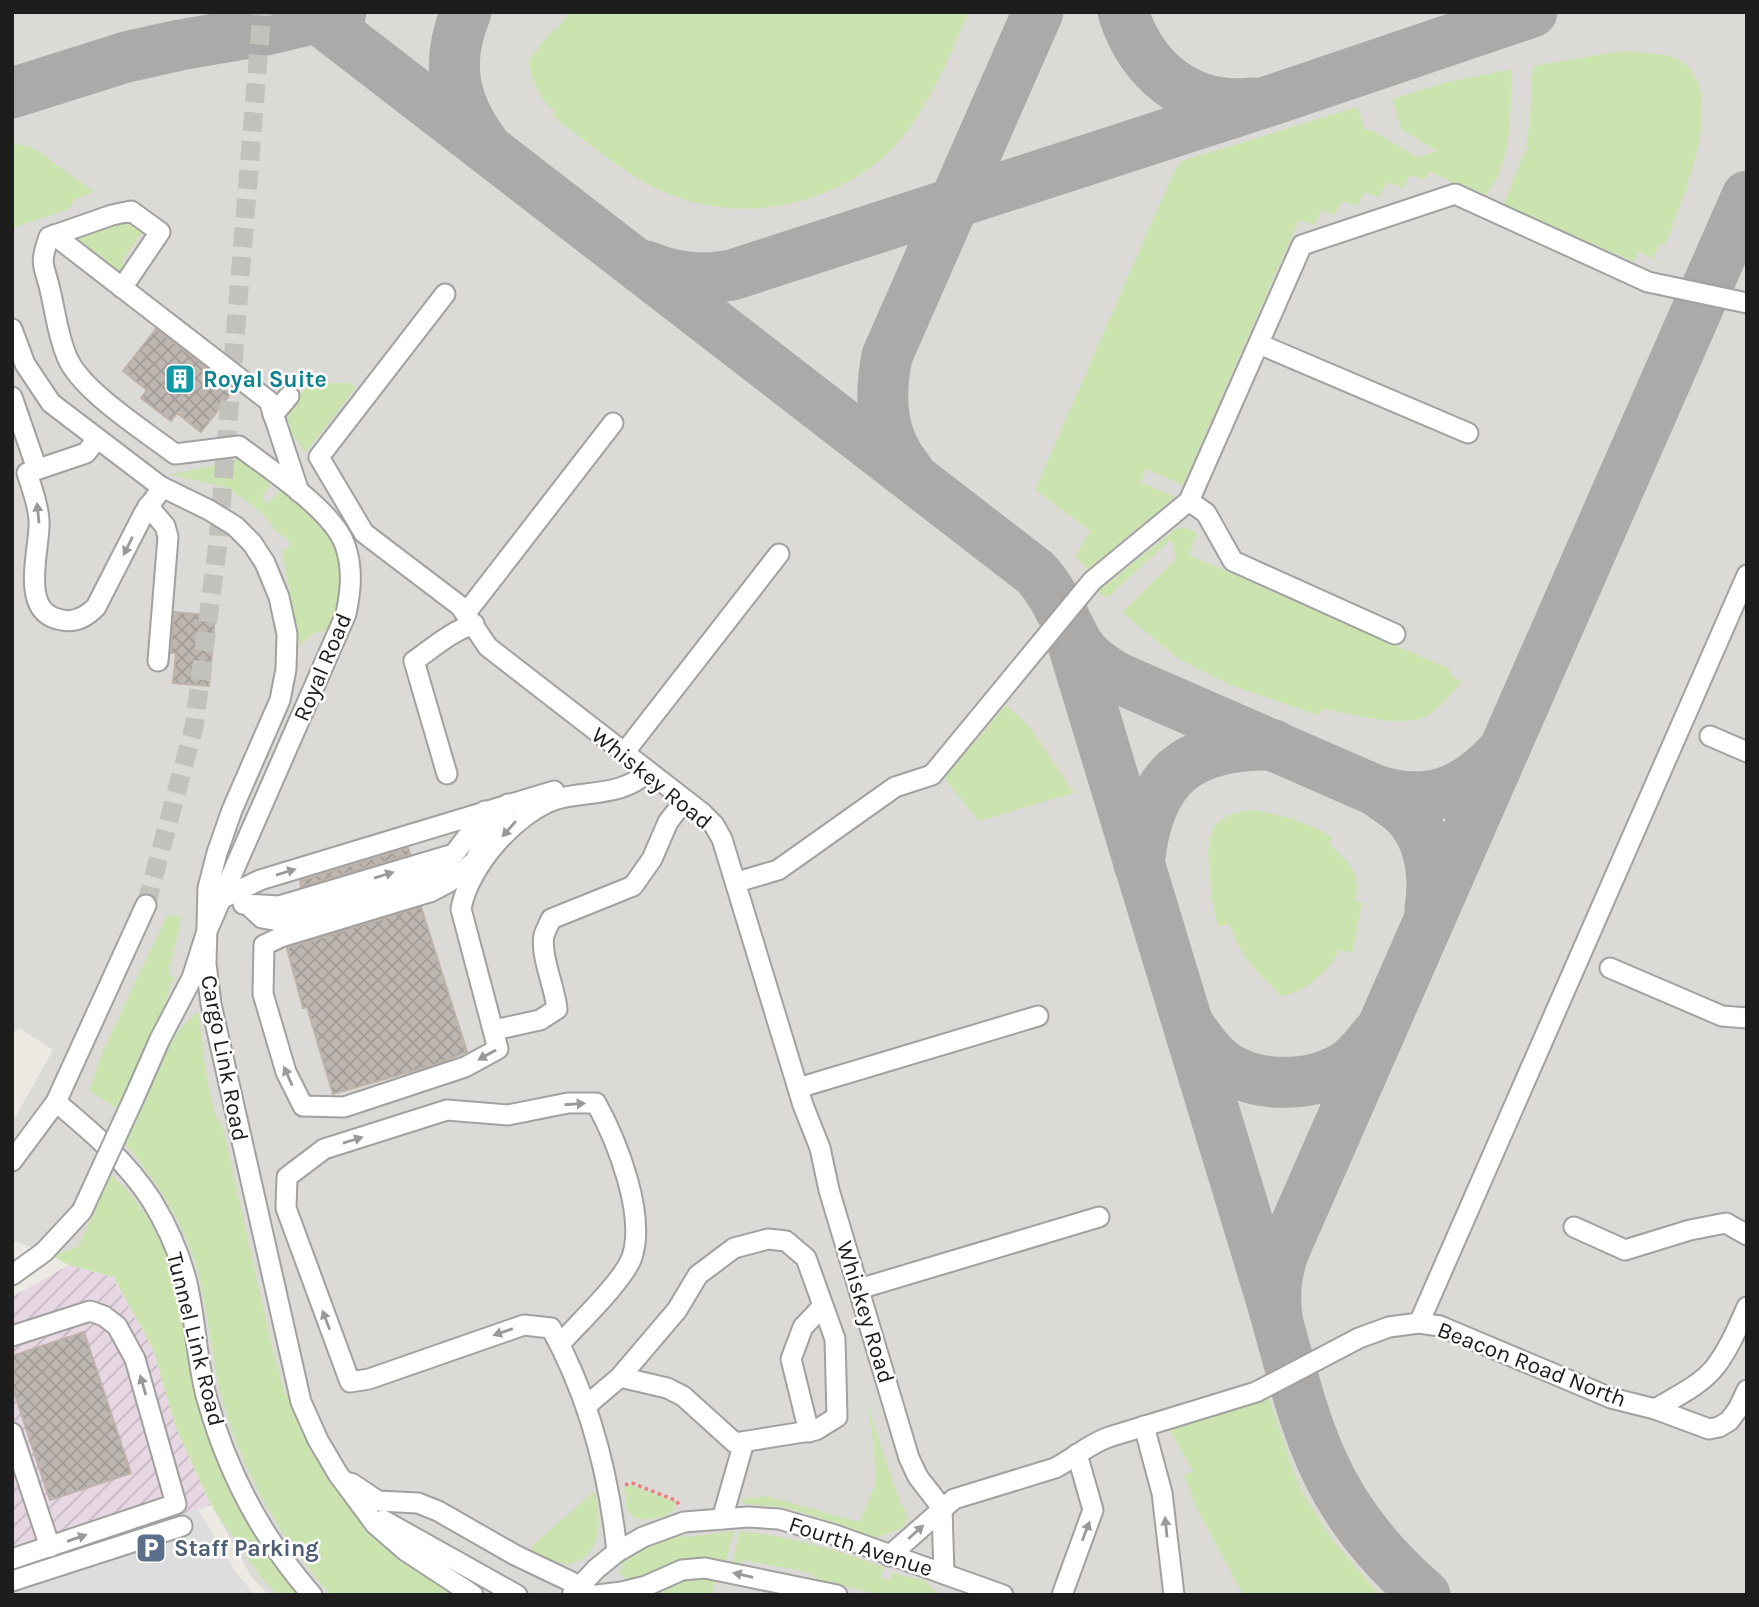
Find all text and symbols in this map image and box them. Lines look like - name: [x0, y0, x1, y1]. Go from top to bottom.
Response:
- building icon: Royal Suite: [163, 362, 197, 396]
- place label: Royal Suite: [203, 366, 327, 393]
- one-way arrow: [33, 502, 44, 524]
- one-way arrow: [122, 536, 133, 556]
- street label: Royal Road: [288, 609, 357, 725]
- street label: Whiskey Road: [586, 722, 717, 835]
- one-way arrow: [502, 821, 517, 838]
- one-way arrow: [275, 866, 296, 876]
- one-way arrow: [373, 869, 394, 880]
- street label: Cargo Link Road: [195, 973, 254, 1143]
- one-way arrow: [478, 1049, 497, 1061]
- one-way arrow: [283, 1065, 294, 1086]
- one-way arrow: [564, 1098, 586, 1109]
- one-way arrow: [343, 1135, 364, 1145]
- street label: Whiskey Road: [831, 1238, 900, 1387]
- street label: Tunnel Link Road: [161, 1249, 230, 1429]
- one-way arrow: [320, 1310, 331, 1331]
- street label: Beacon Road North: [1434, 1316, 1630, 1413]
- one-way arrow: [493, 1327, 514, 1338]
- one-way arrow: [137, 1375, 147, 1396]
- street label: Fourth Avenue: [785, 1510, 936, 1582]
- one-way arrow: [1160, 1516, 1171, 1538]
- one-way arrow: [1080, 1520, 1091, 1541]
- one-way arrow: [907, 1524, 925, 1540]
- parking icon: Staff Parking: [134, 1531, 168, 1565]
- one-way arrow: [67, 1532, 88, 1543]
- place label: Staff Parking: [174, 1535, 319, 1562]
- one-way arrow: [732, 1569, 754, 1580]

